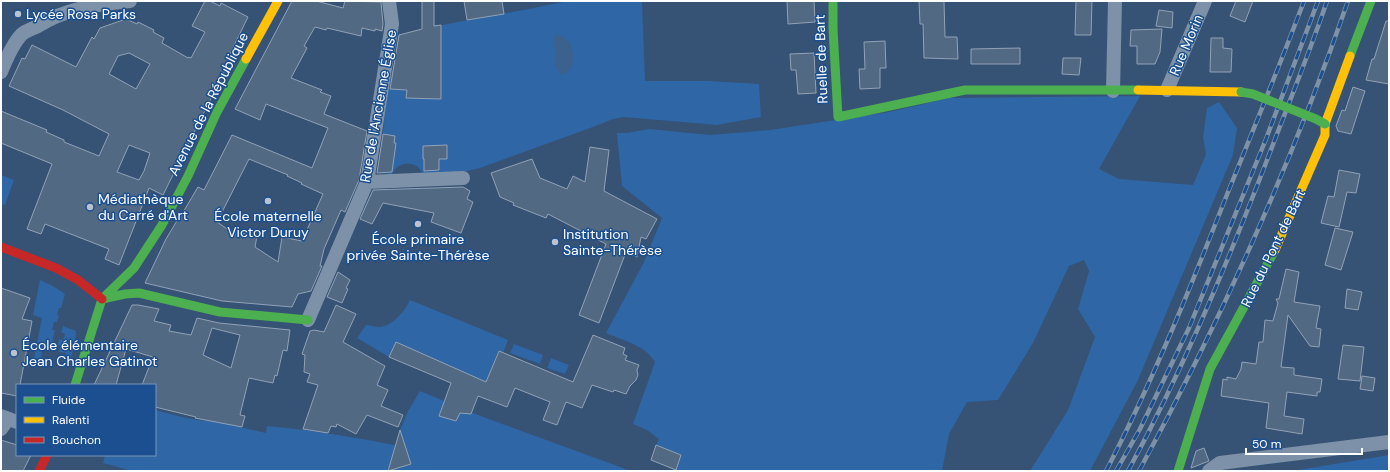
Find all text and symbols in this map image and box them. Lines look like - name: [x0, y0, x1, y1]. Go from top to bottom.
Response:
- place label: Lycée Rosa Parks: [26, 5, 136, 23]
- marker: Lycée Rosa Parks: [13, 9, 23, 19]
- street label: Rue Morin: [1165, 12, 1207, 78]
- street label: Ruelle de Bart: [810, 14, 832, 104]
- street label: Rue de l'Ancienne Église: [356, 28, 400, 184]
- street label: Avenue de la République: [164, 29, 252, 179]
- street label: Rue du Pont de Bart: [1237, 186, 1309, 310]
- place label: Médiathèque du Carré d'Art: [98, 190, 188, 224]
- marker: École maternelle Victor Duruy: [263, 196, 273, 206]
- marker: Médiathèque du Carré d'Art: [85, 202, 95, 212]
- place label: École maternelle Victor Duruy: [214, 207, 322, 241]
- marker: École primaire privée Sainte-Thérèse: [413, 219, 423, 229]
- place label: Institution Sainte-Thérèse: [563, 225, 662, 259]
- place label: École primaire privée Sainte-Thérèse: [347, 230, 489, 264]
- marker: Institution Sainte-Thérèse: [550, 237, 560, 247]
- place label: École élémentaire Jean Charles Gatinot: [22, 336, 157, 370]
- marker: École élémentaire Jean Charles Gatinot: [9, 348, 19, 358]
- legend: [16, 384, 156, 456]
- text: Fluide: [52, 392, 85, 408]
- text: Ralenti: [52, 412, 90, 428]
- scale bar: [1246, 430, 1362, 456]
- text: Bouchon: [52, 432, 101, 448]
- text: 50 m: [1252, 436, 1281, 452]

